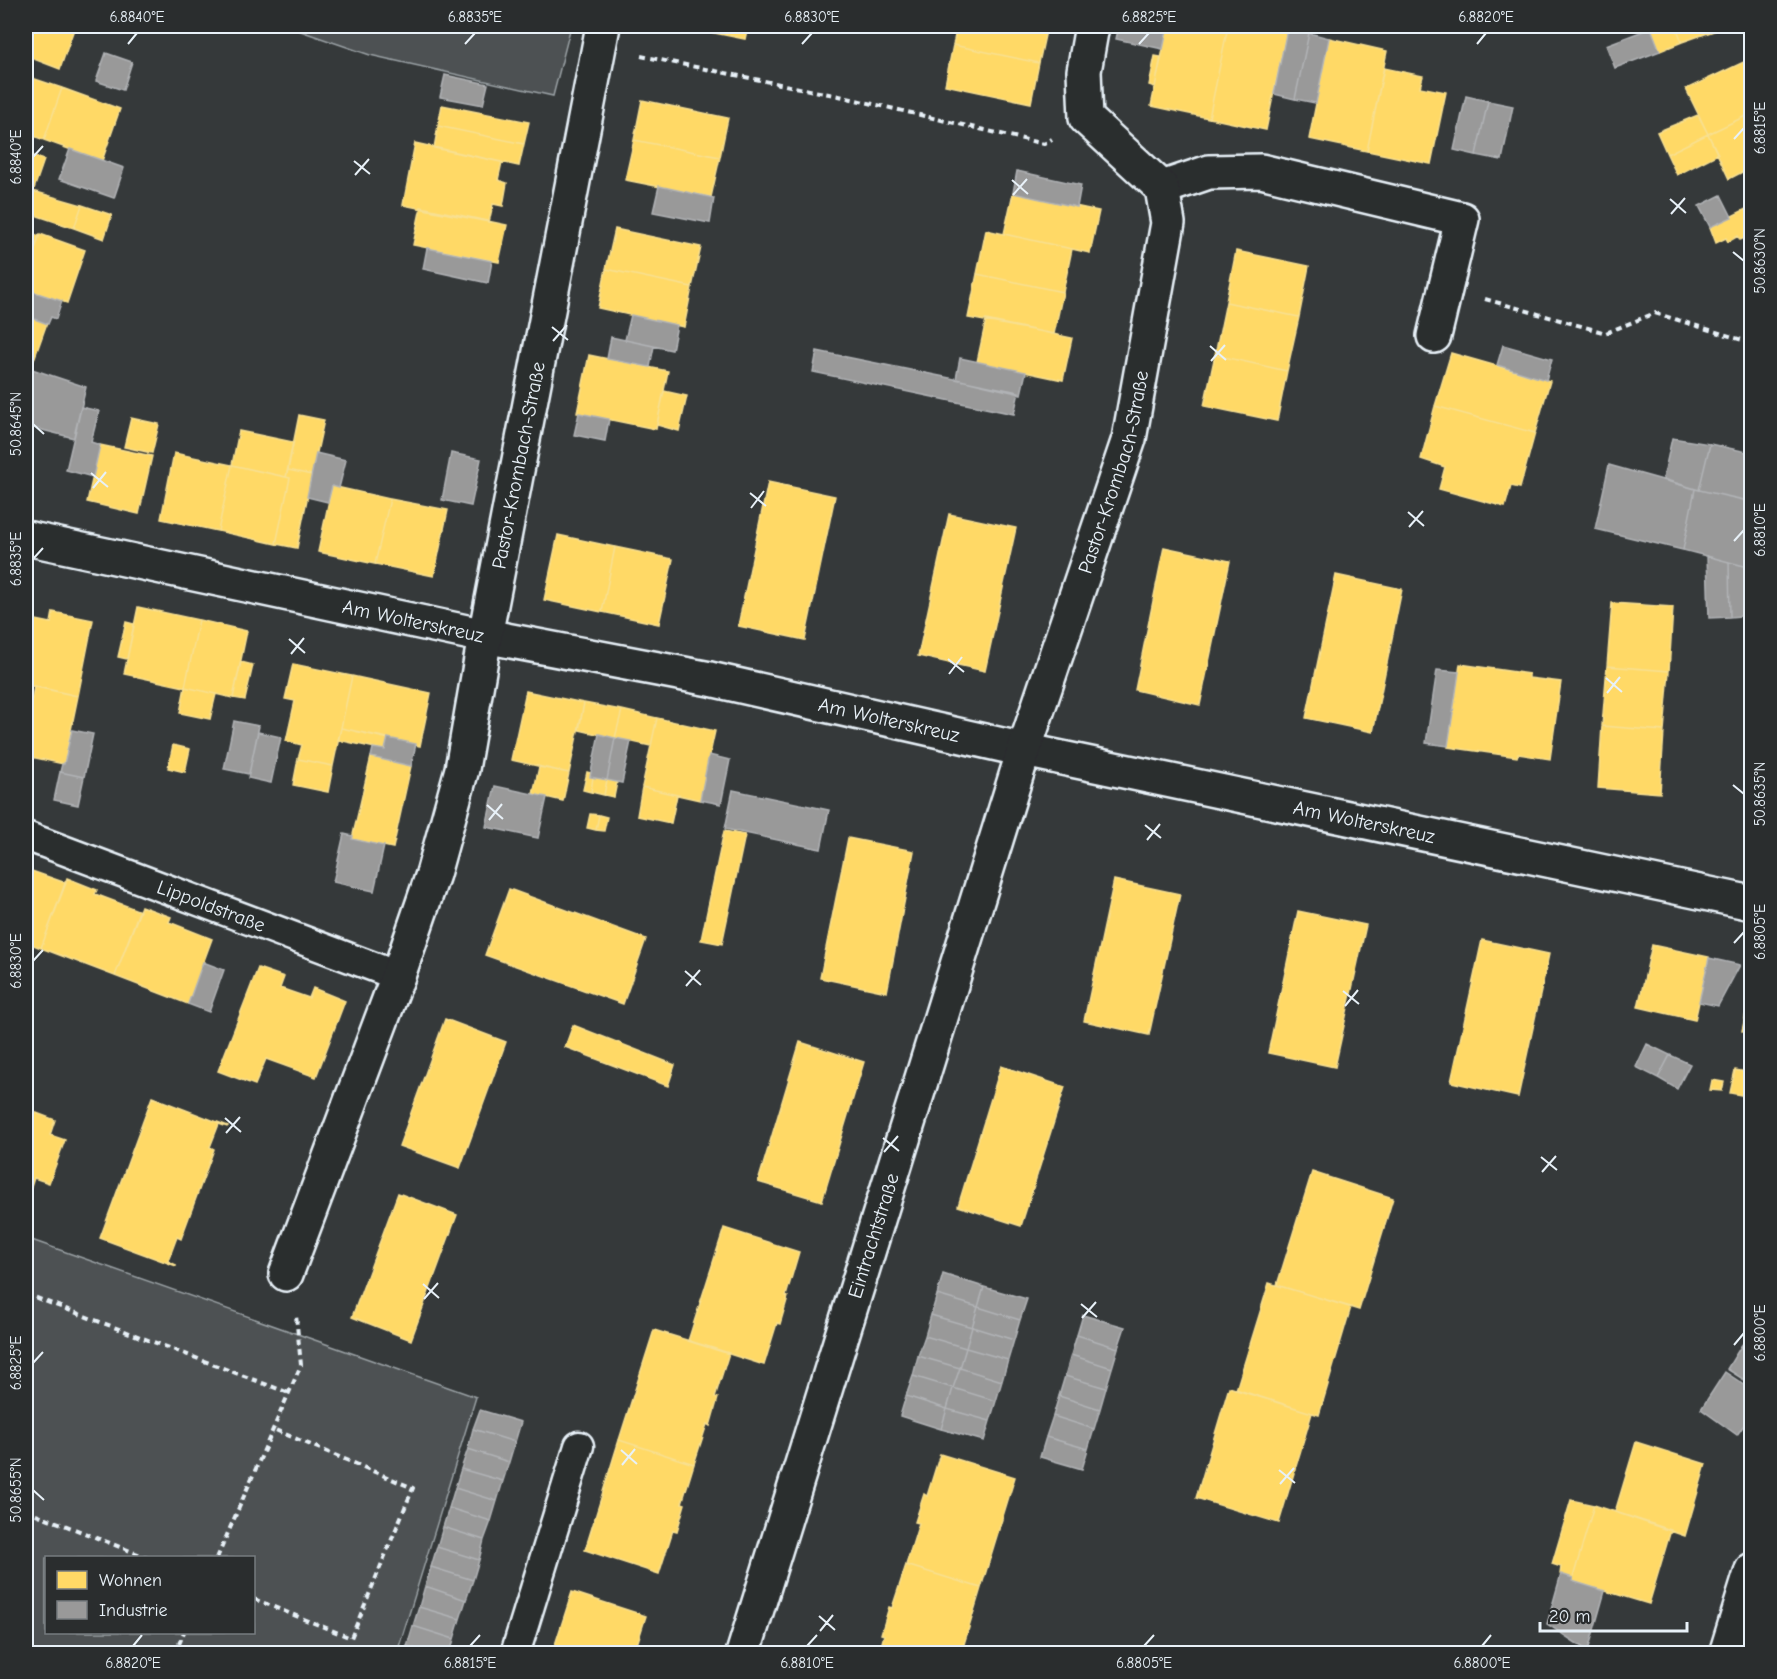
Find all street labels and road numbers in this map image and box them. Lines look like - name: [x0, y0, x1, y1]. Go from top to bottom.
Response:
- street label: Pastor-Krombach-Straße: [487, 360, 549, 571]
- street label: Pastor-Krombach-Straße: [1073, 369, 1153, 576]
- street label: Am Wolterskreuz: [340, 594, 486, 647]
- street label: Am Wolterskreuz: [816, 692, 962, 747]
- street label: Am Wolterskreuz: [1291, 795, 1437, 848]
- street label: Lippoldstraße: [154, 875, 269, 937]
- street label: Eintrachtstraße: [843, 1170, 903, 1301]

